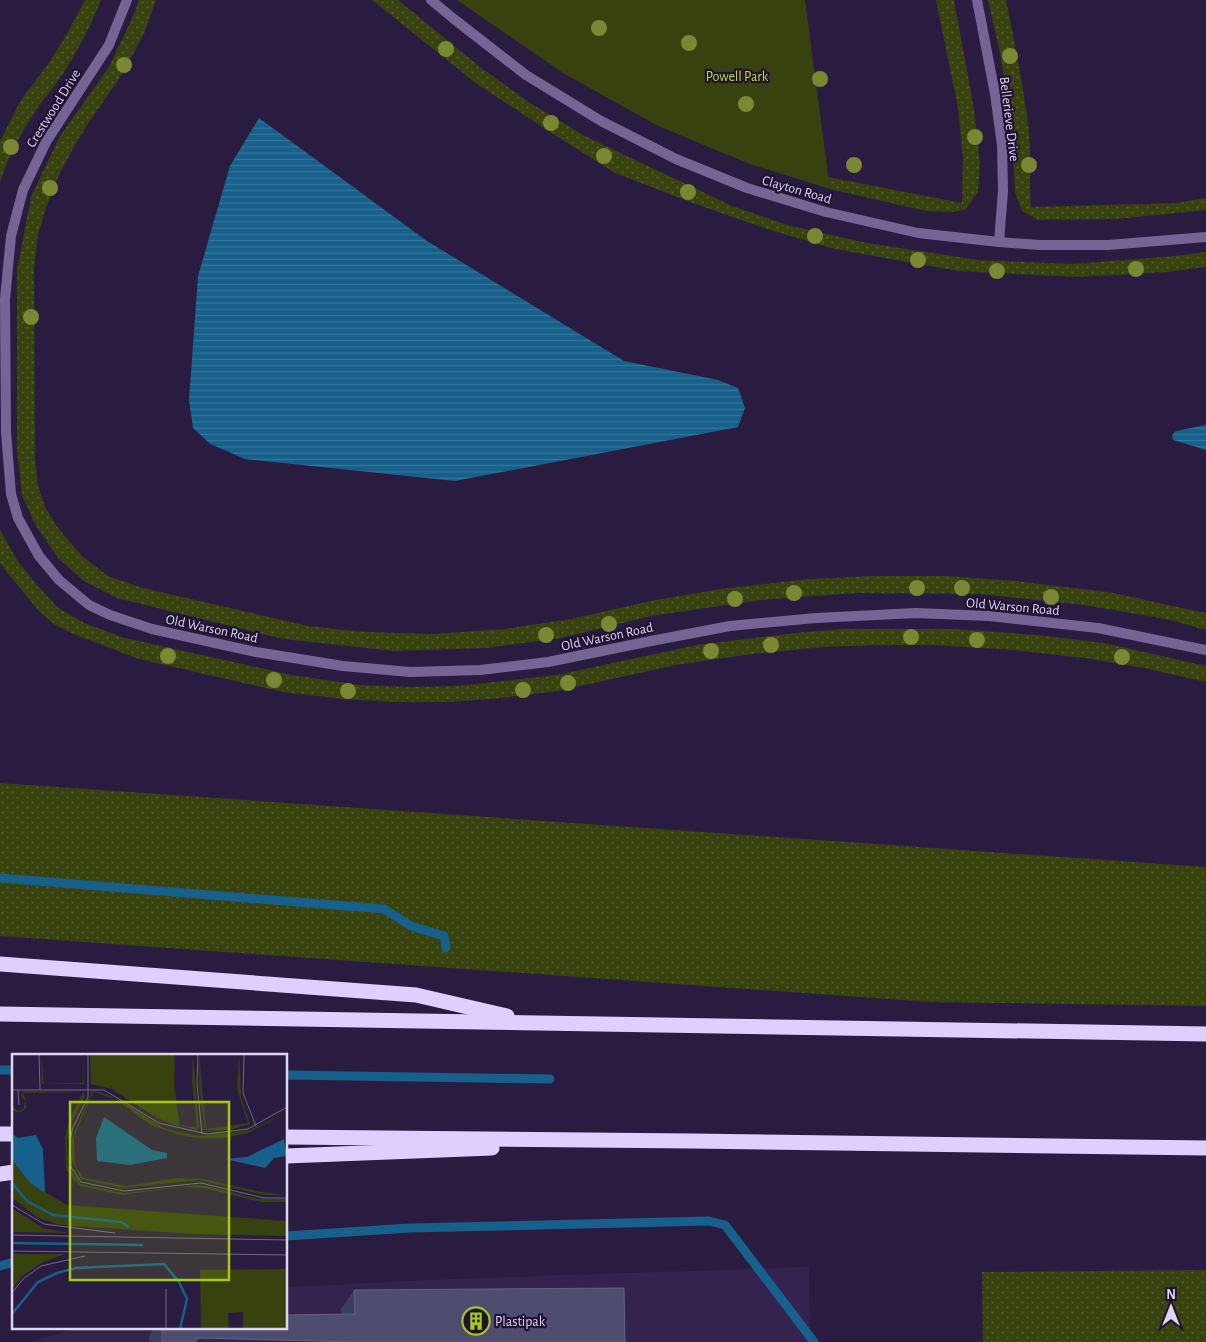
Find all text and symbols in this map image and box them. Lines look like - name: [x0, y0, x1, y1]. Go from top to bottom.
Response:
- street label: Crestwood Drive: [24, 67, 83, 150]
- park label: Powell Park: [706, 70, 769, 84]
- street label: Bellerieve Drive: [997, 76, 1021, 162]
- street label: Clayton Road: [760, 173, 833, 207]
- street label: Old Warson Road: [966, 596, 1060, 618]
- street label: Old Warson Road: [164, 612, 259, 646]
- street label: Old Warson Road: [560, 620, 655, 654]
- inset map: [12, 1054, 288, 1330]
- north arrow: [1146, 1282, 1196, 1332]
- text: N: [1166, 1288, 1176, 1302]
- building icon: Plastipak: [461, 1306, 491, 1336]
- place label: Plastipak: [495, 1315, 546, 1329]

